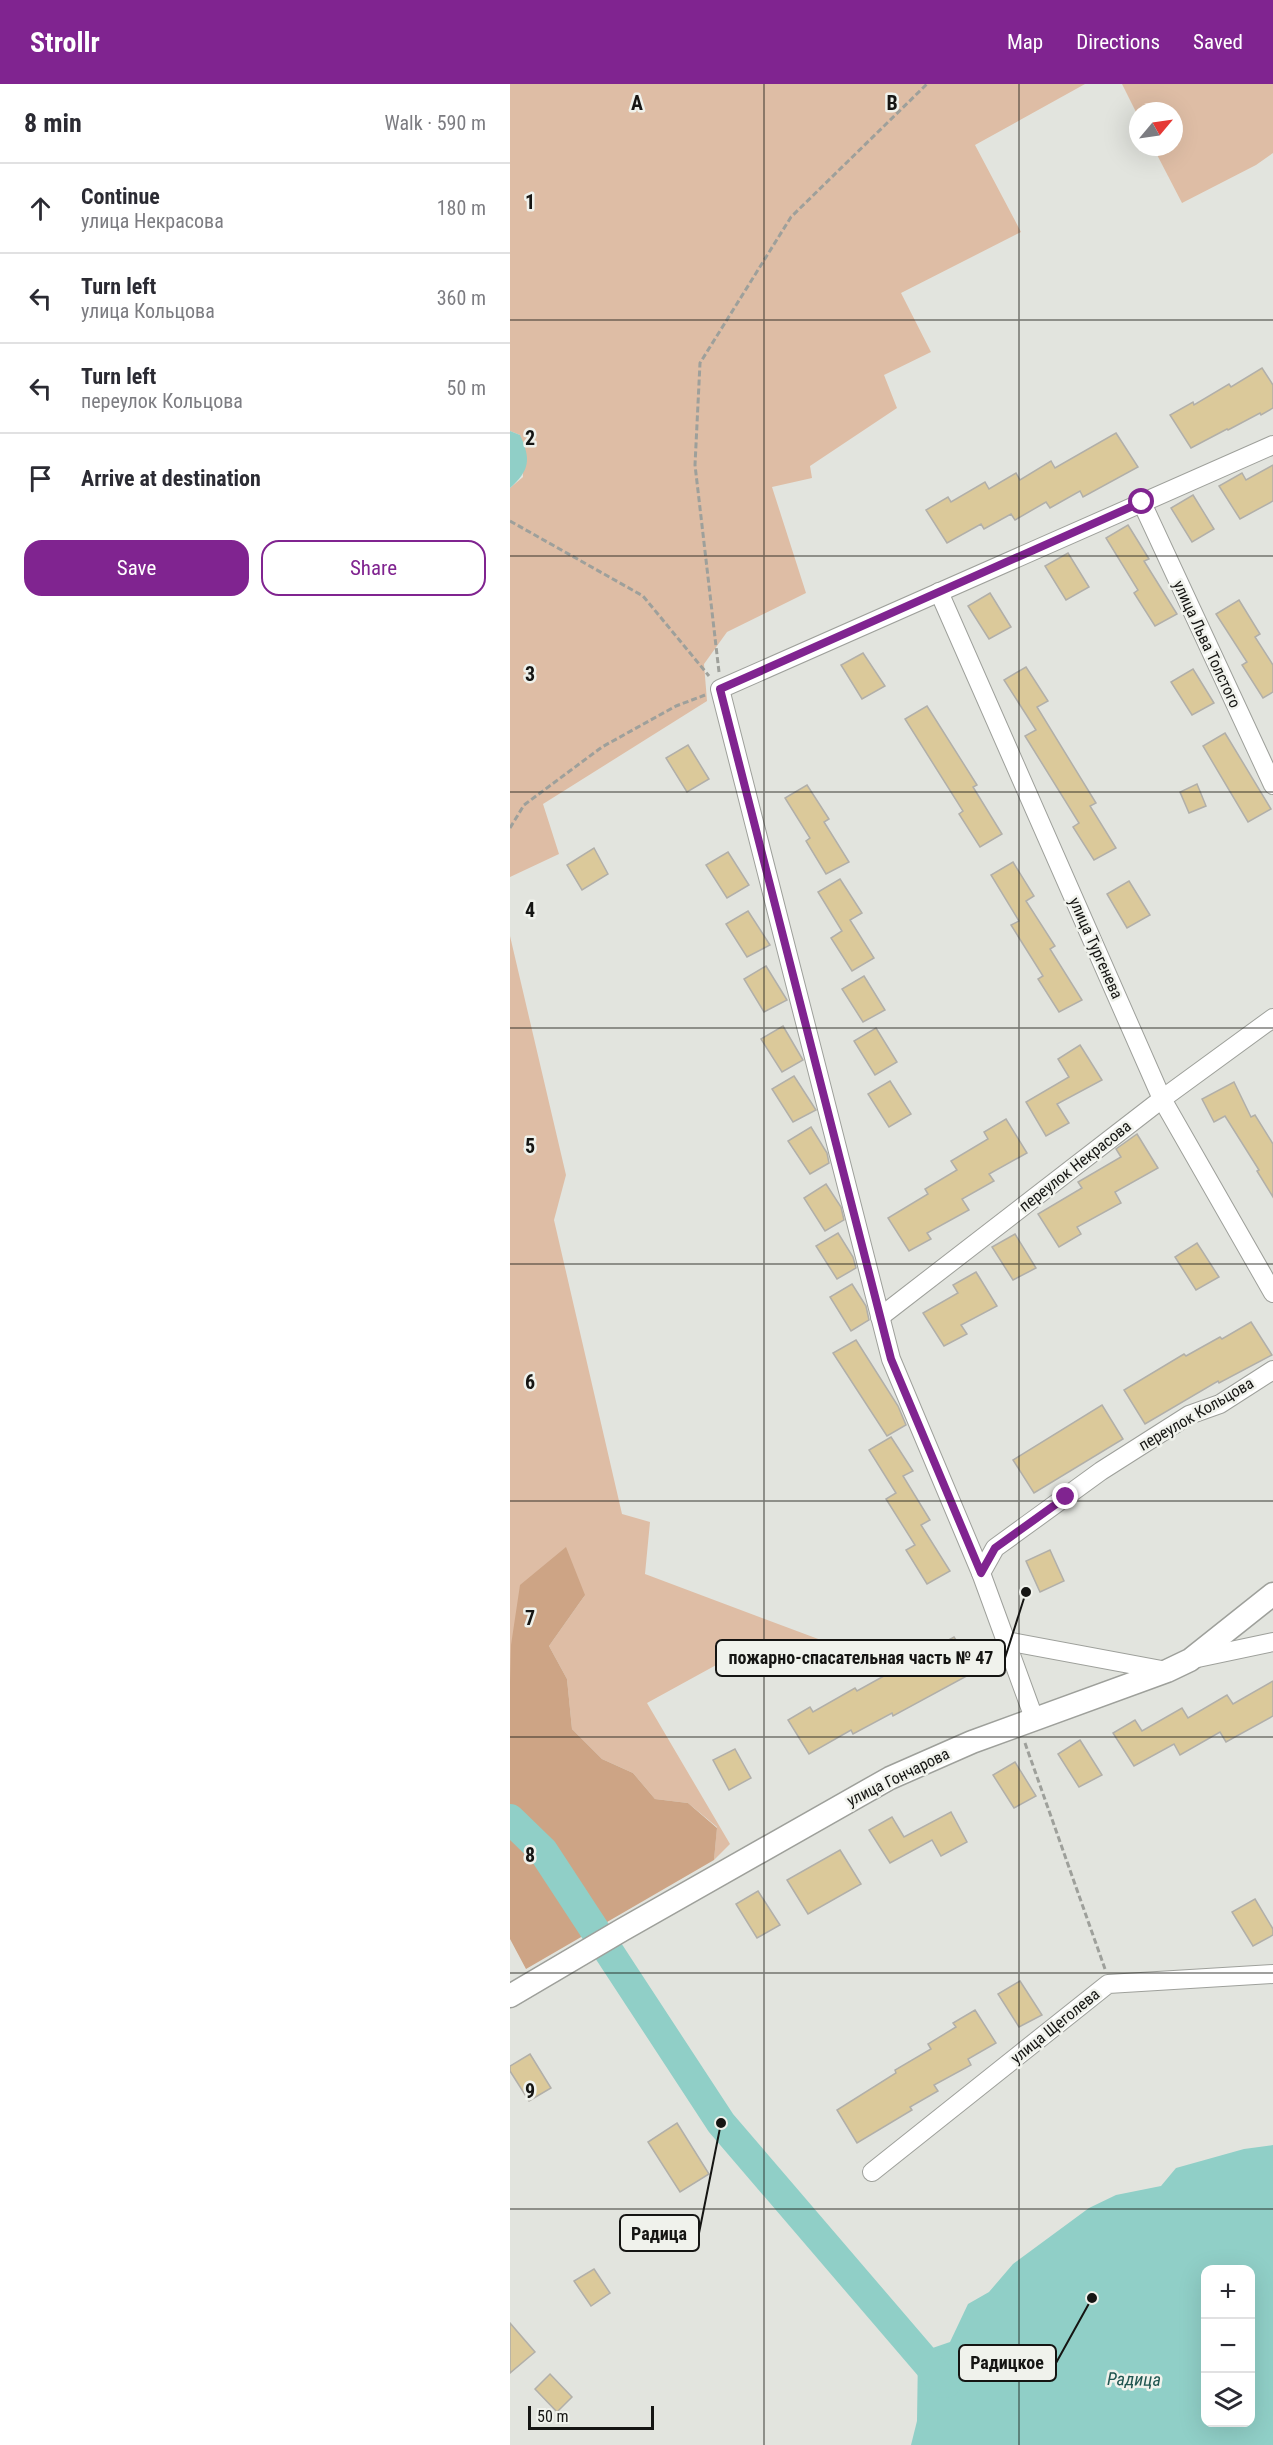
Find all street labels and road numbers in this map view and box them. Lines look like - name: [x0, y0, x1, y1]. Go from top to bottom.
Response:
- street label: улица Льва Толстого: [1169, 577, 1245, 711]
- street label: улица Тургенева: [1065, 894, 1127, 1002]
- street label: переулок Некрасова: [1015, 1116, 1135, 1216]
- street label: переулок Кольцова: [1135, 1373, 1257, 1455]
- street label: улица Гончарова: [844, 1744, 952, 1810]
- street label: улица Щеголева: [1007, 1984, 1103, 2068]

